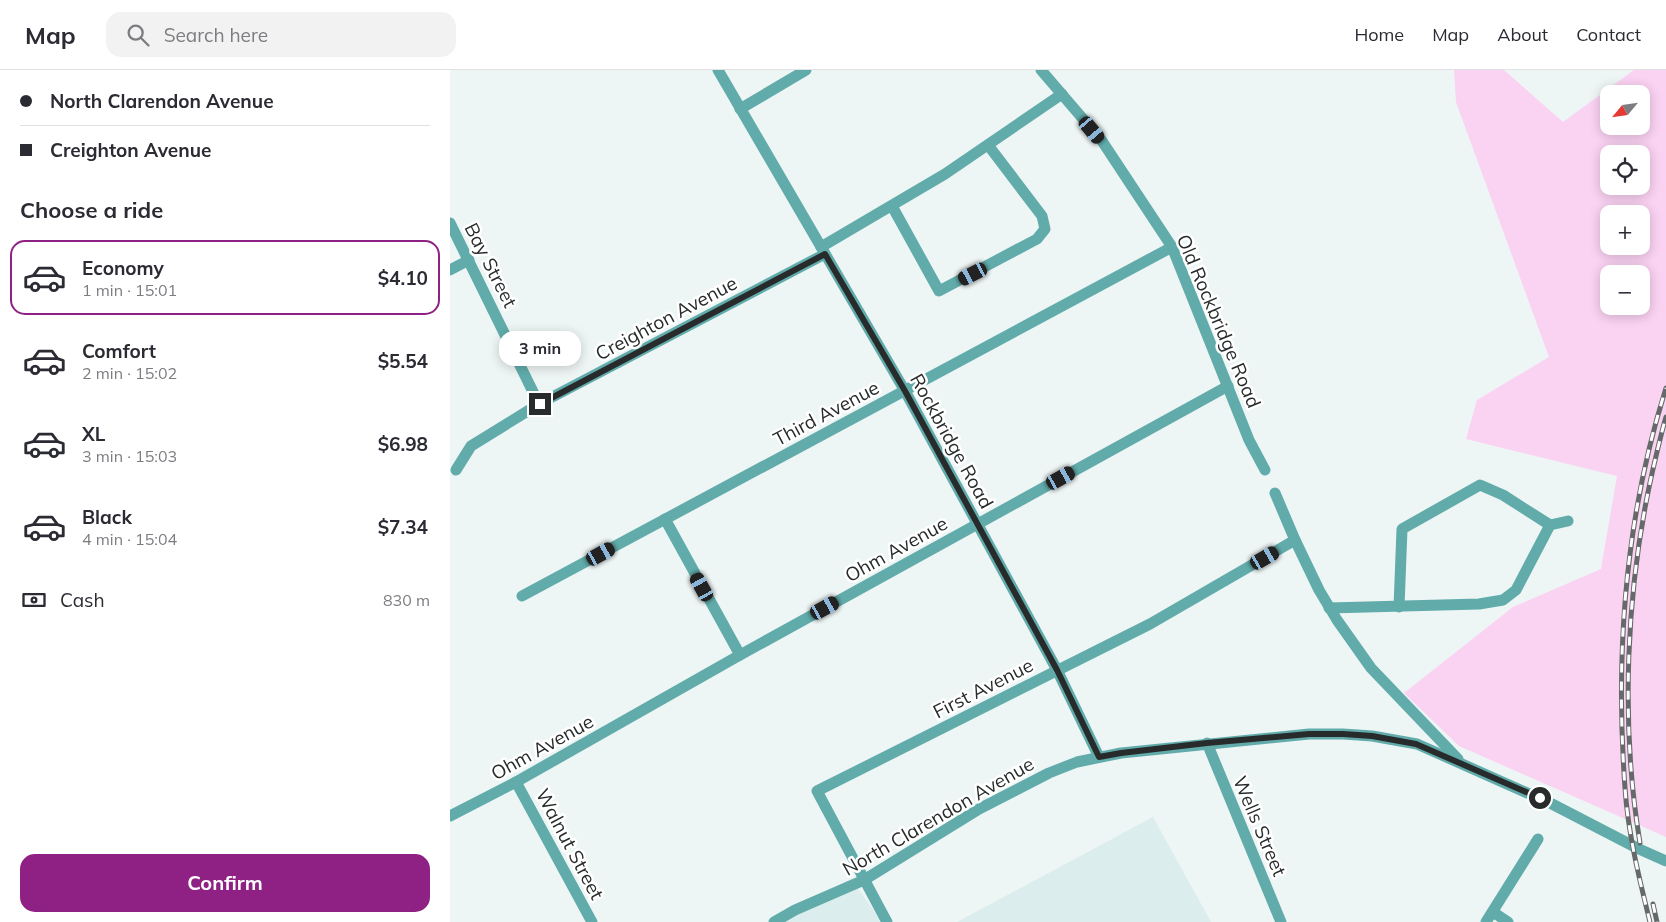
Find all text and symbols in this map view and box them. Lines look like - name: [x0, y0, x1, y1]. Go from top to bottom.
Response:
- search box: [106, 12, 456, 57]
- text: Map: [25, 20, 76, 50]
- icon: search: [124, 21, 152, 49]
- text: Search here: [164, 23, 268, 47]
- text: Home: [1354, 23, 1404, 46]
- text: Map: [1432, 23, 1469, 46]
- text: About: [1497, 23, 1548, 46]
- text: Contact: [1576, 23, 1641, 46]
- north arrow: [1600, 85, 1650, 135]
- map controls: [1600, 85, 1650, 315]
- text: North Clarendon Avenue: [50, 89, 274, 113]
- car: [1076, 114, 1107, 146]
- text: Creighton Avenue: [50, 138, 211, 162]
- button: locate: [1600, 145, 1650, 195]
- text: Choose a ride: [20, 196, 163, 224]
- button: +: [1600, 205, 1650, 255]
- street label: Bay Street: [459, 219, 523, 312]
- street label: Old Rockbridge Road: [1172, 231, 1266, 411]
- icon: car: [22, 255, 67, 300]
- text: Economy: [82, 256, 164, 280]
- car: [956, 261, 989, 287]
- button: −: [1600, 265, 1650, 315]
- text: $4.10: [378, 266, 428, 290]
- street label: Creighton Avenue: [591, 271, 741, 365]
- text: 1 min · 15:01: [82, 280, 177, 300]
- callout: 3 min: [499, 332, 581, 366]
- icon: car: [22, 338, 67, 383]
- text: 3 min: [519, 338, 561, 358]
- text: Comfort: [82, 339, 156, 363]
- text: $5.54: [378, 349, 428, 373]
- text: 2 min · 15:02: [82, 363, 177, 383]
- street label: Rockbridge Road: [905, 369, 999, 513]
- street label: Third Avenue: [769, 375, 883, 451]
- route end: [529, 393, 551, 415]
- icon: car: [22, 421, 67, 466]
- text: XL: [82, 422, 105, 446]
- text: $6.98: [378, 432, 428, 456]
- text: 3 min · 15:03: [82, 446, 177, 466]
- car: [1044, 464, 1077, 492]
- icon: car: [22, 504, 67, 549]
- text: Black: [82, 505, 132, 529]
- street label: Ohm Avenue: [840, 511, 952, 587]
- text: $7.34: [378, 515, 428, 539]
- text: 4 min · 15:04: [82, 529, 177, 549]
- car: [584, 540, 617, 568]
- car: [1248, 544, 1281, 572]
- car: [688, 570, 715, 604]
- icon: cash: [20, 586, 48, 614]
- text: Cash: [60, 588, 105, 612]
- text: 830 m: [383, 590, 430, 610]
- car: [808, 594, 841, 622]
- street label: First Avenue: [929, 653, 1037, 723]
- street label: Ohm Avenue: [486, 709, 598, 785]
- street label: North Clarendon Avenue: [838, 751, 1038, 881]
- street label: Wells Street: [1228, 772, 1292, 880]
- street label: Walnut Street: [531, 784, 609, 904]
- route start: [1529, 787, 1551, 809]
- button: Confirm: [20, 854, 430, 912]

